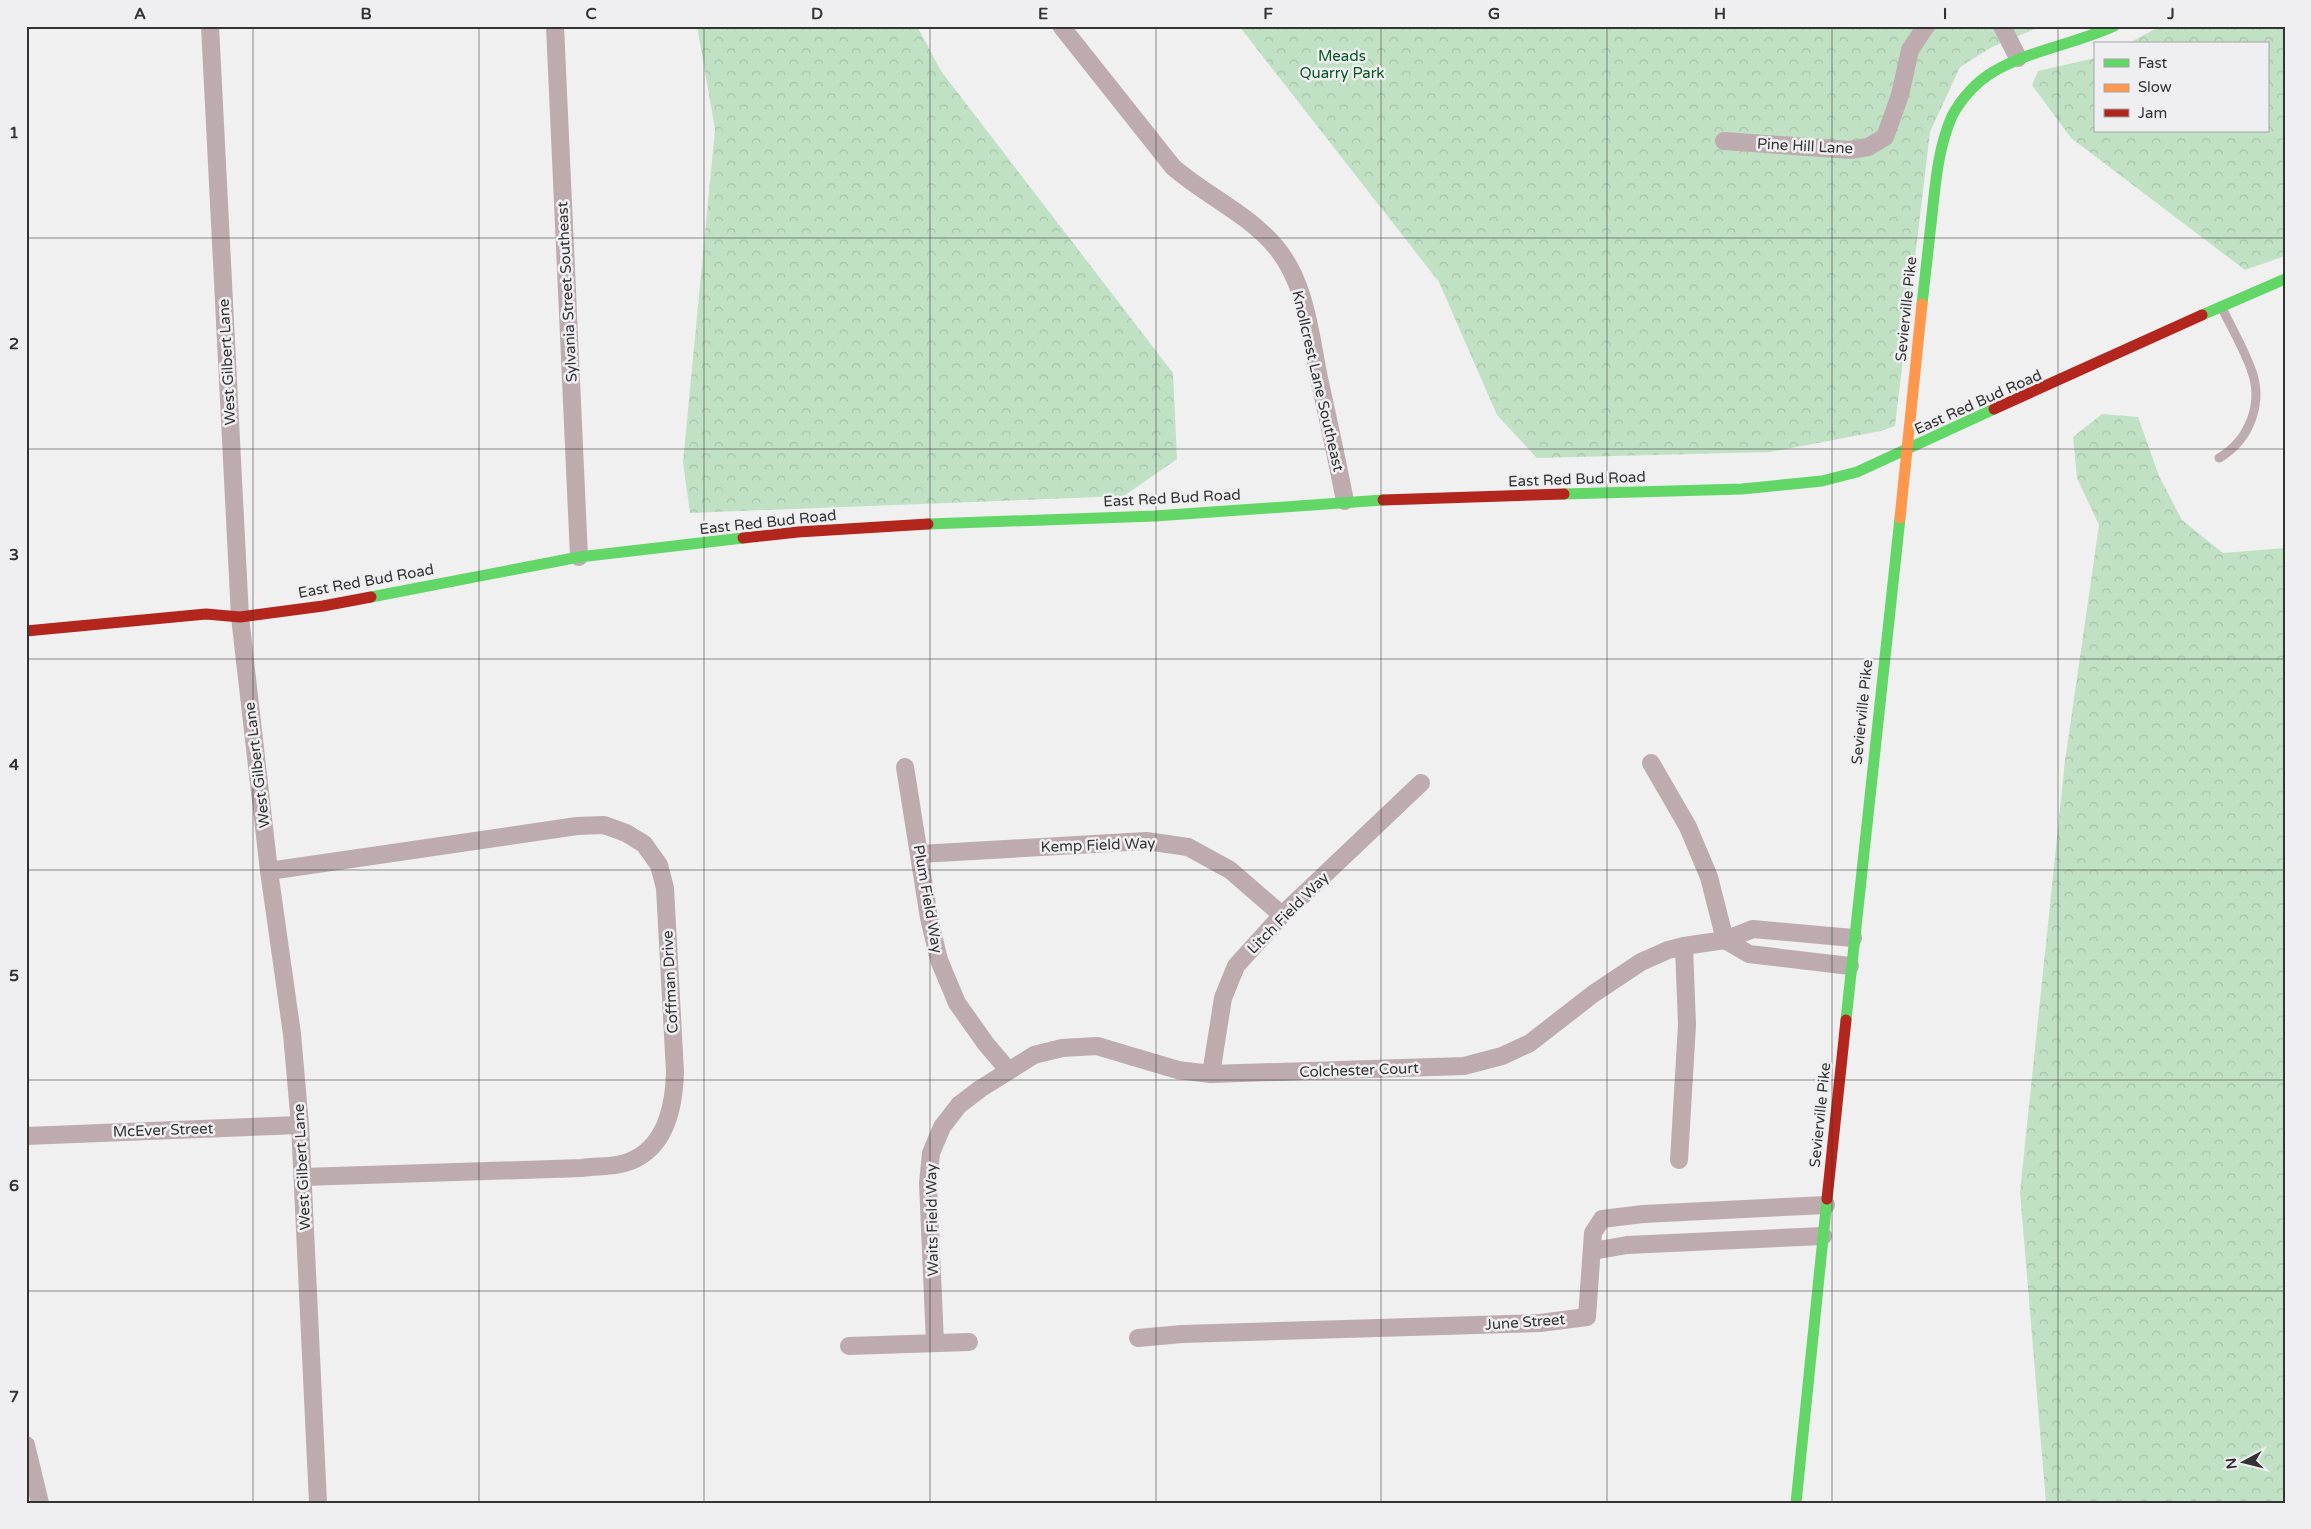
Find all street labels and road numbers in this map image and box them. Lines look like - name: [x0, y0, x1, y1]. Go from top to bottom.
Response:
- street label: Pine Hill Lane: [1756, 134, 1854, 158]
- street label: Sylvania Street Southeast: [553, 201, 581, 383]
- street label: Sevierville Pike: [1892, 256, 1920, 362]
- street label: Knollcrest Lane Southeast: [1288, 289, 1348, 474]
- street label: West Gilbert Lane: [215, 298, 239, 426]
- street label: East Red Bud Road: [1911, 366, 2045, 438]
- street label: East Red Bud Road: [1508, 468, 1646, 490]
- street label: East Red Bud Road: [1103, 485, 1241, 511]
- street label: East Red Bud Road: [699, 506, 837, 538]
- street label: East Red Bud Road: [297, 560, 435, 602]
- street label: Sevierville Pike: [1848, 659, 1876, 765]
- street label: West Gilbert Lane: [240, 701, 274, 829]
- street label: Kemp Field Way: [1040, 834, 1156, 856]
- street label: Plum Field Way: [910, 843, 946, 955]
- street label: Litch Field Way: [1243, 868, 1333, 958]
- street label: Coffman Drive: [658, 930, 682, 1034]
- street label: Colchester Court: [1299, 1059, 1419, 1081]
- street label: Sevierville Pike: [1806, 1062, 1834, 1168]
- street label: West Gilbert Lane: [290, 1103, 314, 1231]
- street label: McEver Street: [112, 1119, 214, 1141]
- street label: Waits Field Way: [922, 1163, 942, 1277]
- street label: June Street: [1484, 1310, 1566, 1334]

